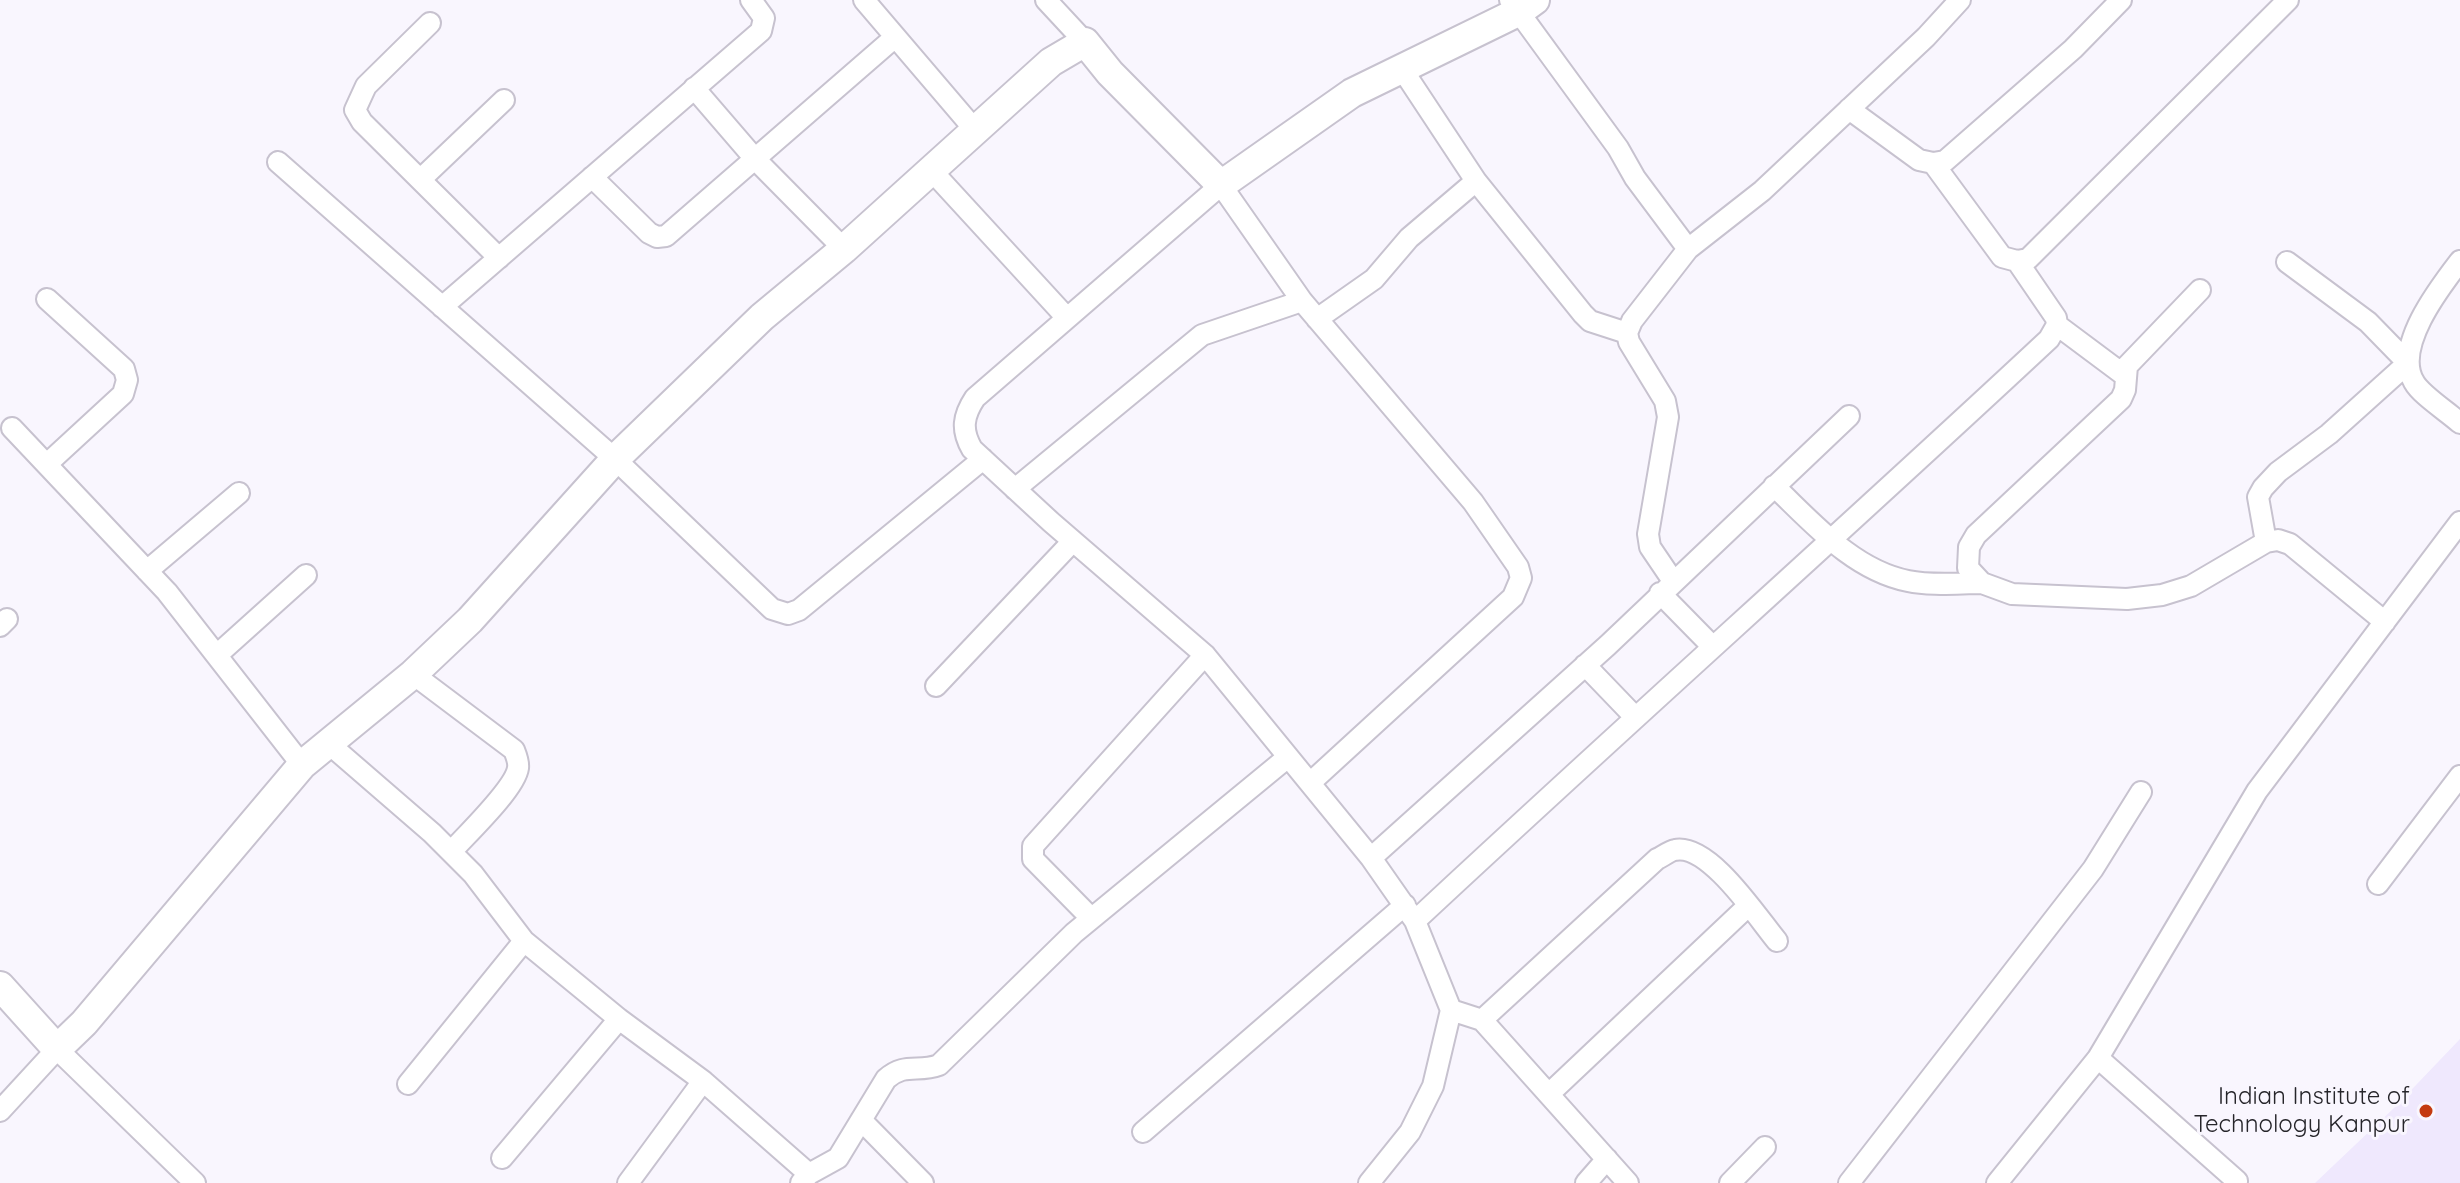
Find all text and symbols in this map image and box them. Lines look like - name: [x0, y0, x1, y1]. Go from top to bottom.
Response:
- place label: Indian Institute of Technology Kanpur: [2193, 1083, 2410, 1139]
- marker: Indian Institute of Technology Kanpur: [2417, 1102, 2435, 1120]

